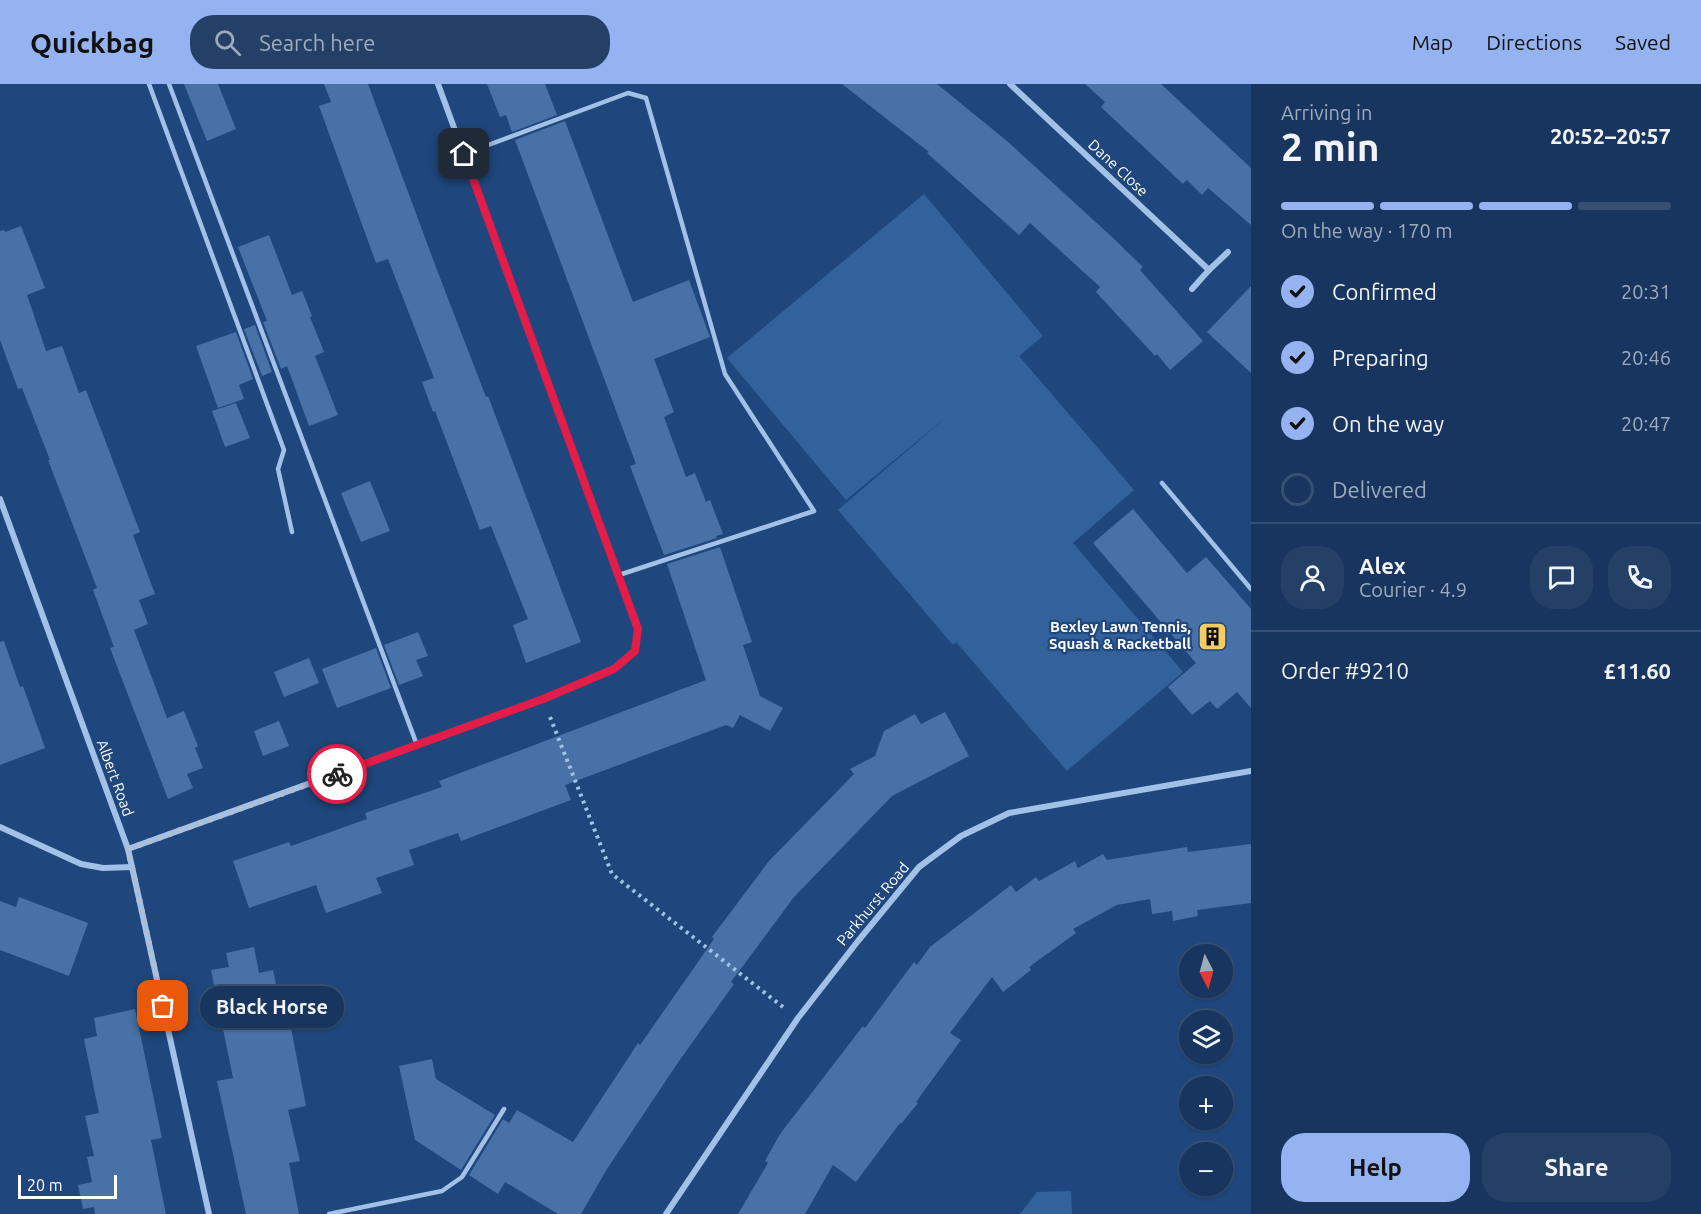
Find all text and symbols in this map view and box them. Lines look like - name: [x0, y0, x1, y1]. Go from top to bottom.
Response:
- search box: [190, 15, 610, 69]
- icon: search: [211, 26, 244, 59]
- text: Quickbag: [30, 27, 154, 58]
- text: Search here: [259, 30, 375, 55]
- text: Map: [1412, 30, 1453, 54]
- text: Directions: [1486, 30, 1582, 54]
- text: Saved: [1615, 30, 1671, 54]
- text: Arriving in: [1281, 101, 1372, 124]
- text: 20:52–20:57: [1550, 123, 1671, 148]
- text: 2 min: [1281, 125, 1380, 168]
- pin: [438, 128, 489, 179]
- street label: Dane Close: [1085, 136, 1152, 200]
- icon: home: [447, 137, 480, 170]
- text: On the way · 170 m: [1281, 219, 1453, 242]
- icon: check: [1281, 275, 1314, 308]
- text: Confirmed: [1332, 279, 1437, 304]
- text: 20:31: [1621, 280, 1671, 303]
- icon: check: [1281, 341, 1314, 374]
- text: Preparing: [1332, 345, 1429, 370]
- text: 20:46: [1621, 346, 1671, 369]
- icon: check: [1281, 407, 1314, 440]
- text: On the way: [1332, 411, 1444, 436]
- text: 20:47: [1621, 412, 1671, 435]
- text: Delivered: [1332, 477, 1427, 502]
- button: person: [1281, 546, 1344, 609]
- button: chat: [1530, 546, 1593, 609]
- button: phone: [1608, 546, 1671, 609]
- text: Alex: [1359, 553, 1406, 578]
- text: Courier · 4.9: [1359, 578, 1467, 601]
- place label: Bexley Lawn Tennis, Squash & Racketball: [1049, 618, 1191, 652]
- building icon: Bexley Lawn Tennis, Squash & Racketball: [1196, 620, 1228, 652]
- text: Order #9210: [1281, 658, 1409, 683]
- text: £11.60: [1604, 658, 1671, 683]
- street label: Albert Road: [94, 737, 137, 818]
- courier: [307, 744, 367, 804]
- icon: bike: [321, 758, 354, 791]
- street label: Parkhurst Road: [833, 859, 912, 949]
- north arrow: [1179, 944, 1233, 998]
- map controls: [1179, 944, 1233, 1196]
- pin: [137, 980, 188, 1031]
- callout: Black Horse: [199, 985, 343, 1027]
- icon: bag: [146, 989, 179, 1022]
- text: Black Horse: [216, 995, 328, 1018]
- button: layers: [1179, 1010, 1233, 1064]
- button: +: [1179, 1076, 1233, 1130]
- button: Help: [1281, 1133, 1470, 1202]
- button: Share: [1482, 1133, 1671, 1202]
- button: −: [1179, 1142, 1233, 1196]
- scale bar: [18, 1172, 117, 1200]
- text: 20 m: [27, 1176, 63, 1194]

